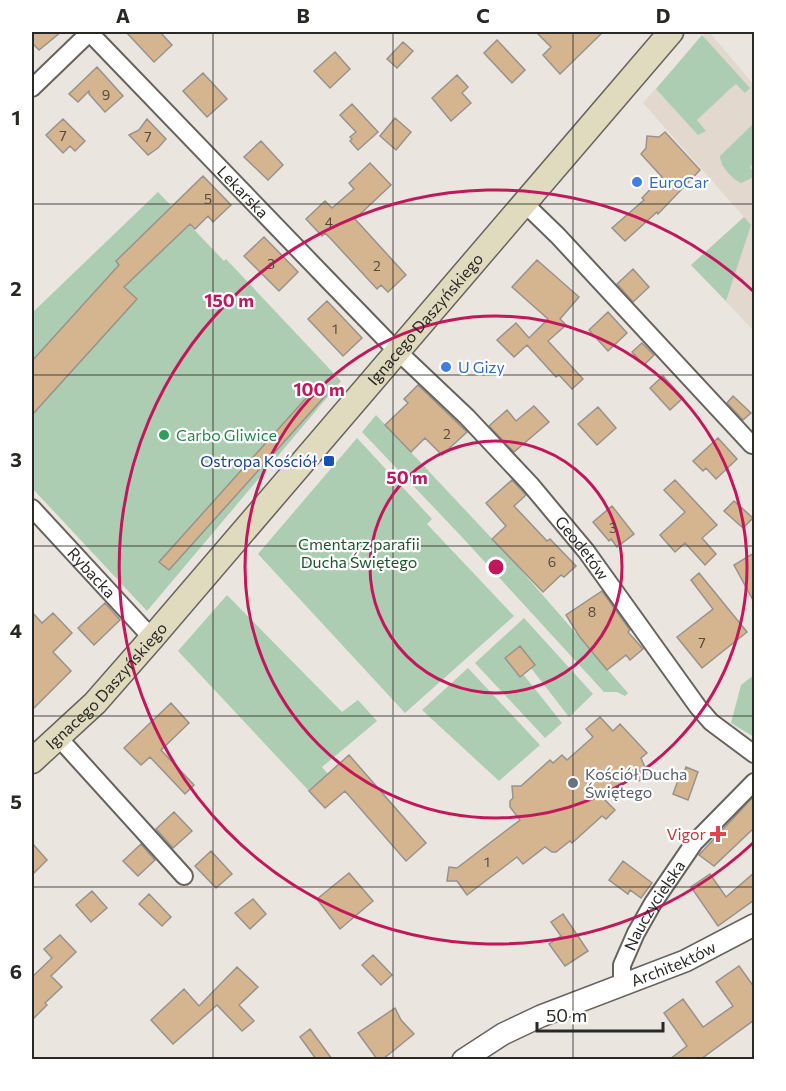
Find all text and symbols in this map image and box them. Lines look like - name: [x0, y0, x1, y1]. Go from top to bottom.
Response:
- text: A: [116, 3, 130, 27]
- text: B: [296, 3, 310, 27]
- text: C: [476, 3, 490, 27]
- text: D: [656, 3, 670, 27]
- house number: 9: [102, 86, 110, 103]
- text: 1: [11, 105, 21, 129]
- house number: 7: [59, 127, 67, 144]
- house number: 7: [144, 128, 152, 145]
- street label: Lekarska: [214, 161, 273, 222]
- place label: EuroCar: [649, 172, 709, 191]
- marker: EuroCar: [630, 175, 644, 189]
- house number: 5: [204, 190, 212, 207]
- house number: 4: [325, 213, 334, 230]
- street label: Ignacego Daszyńskiego: [363, 249, 487, 389]
- house number: 3: [267, 255, 275, 272]
- house number: 2: [373, 257, 381, 274]
- text: 2: [10, 276, 22, 300]
- text: 150 m: [204, 289, 254, 311]
- house number: 1: [332, 320, 338, 337]
- place label: U Gizy: [458, 357, 505, 376]
- marker: U Gizy: [439, 360, 453, 374]
- text: 100 m: [293, 378, 345, 400]
- place label: Carbo Gliwice: [176, 425, 277, 444]
- house number: 2: [443, 425, 451, 442]
- marker: Carbo Gliwice: [157, 428, 171, 442]
- text: 3: [10, 447, 22, 471]
- place label: Ostropa Kościół: [200, 451, 317, 470]
- marker: Ostropa Kościół: [322, 454, 336, 468]
- text: 50 m: [386, 466, 428, 488]
- street label: Geodetów: [552, 512, 613, 583]
- house number: 3: [609, 519, 617, 536]
- park label: Cmentarz parafii Ducha Świętego: [298, 534, 420, 571]
- street label: Rybacka: [64, 543, 120, 601]
- house number: 6: [548, 553, 556, 570]
- centre of rings: [486, 557, 506, 577]
- house number: 8: [588, 603, 596, 620]
- text: 4: [10, 618, 22, 642]
- street label: Ignacego Daszyńskiego: [42, 618, 170, 753]
- house number: 7: [698, 634, 706, 651]
- place label: Kościół Ducha Świętego: [585, 764, 688, 801]
- marker: Kościół Ducha Świętego: [566, 776, 580, 790]
- text: 5: [10, 789, 22, 813]
- place label: Vigor: [666, 824, 707, 843]
- marker: Vigor: [711, 827, 725, 841]
- house number: 1: [484, 853, 490, 870]
- street label: Nauczycielska: [620, 856, 688, 953]
- street label: Architektów: [628, 937, 719, 990]
- text: 6: [10, 959, 22, 983]
- scale bar: [537, 995, 663, 1033]
- text: 50 m: [546, 1004, 587, 1026]

